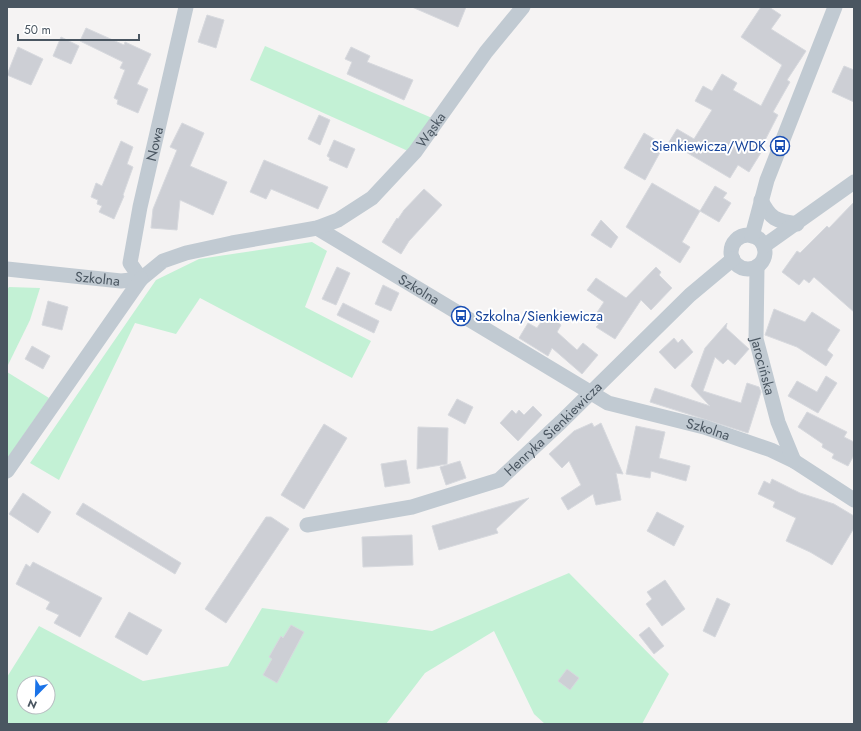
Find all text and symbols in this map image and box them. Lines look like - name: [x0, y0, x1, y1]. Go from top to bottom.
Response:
- scale bar: [18, 16, 139, 42]
- text: 50 m: [24, 21, 51, 39]
- street label: Wąska: [411, 108, 450, 152]
- street label: Nowa: [141, 125, 168, 163]
- bus stop icon: Sienkiewicza/WDK: [769, 135, 791, 157]
- place label: Sienkiewicza/WDK: [651, 136, 766, 156]
- street label: Szkolna: [74, 266, 121, 291]
- street label: Szkolna: [395, 269, 443, 310]
- bus stop icon: Szkolna/Sienkiewicza: [450, 305, 472, 327]
- place label: Szkolna/Sienkiewicza: [475, 306, 603, 326]
- street label: Jarocińska: [745, 333, 780, 397]
- street label: Henryka Sienkiewicza: [499, 377, 606, 481]
- street label: Szkolna: [684, 413, 733, 445]
- north arrow: [16, 675, 56, 715]
- text: N: [25, 695, 39, 713]

